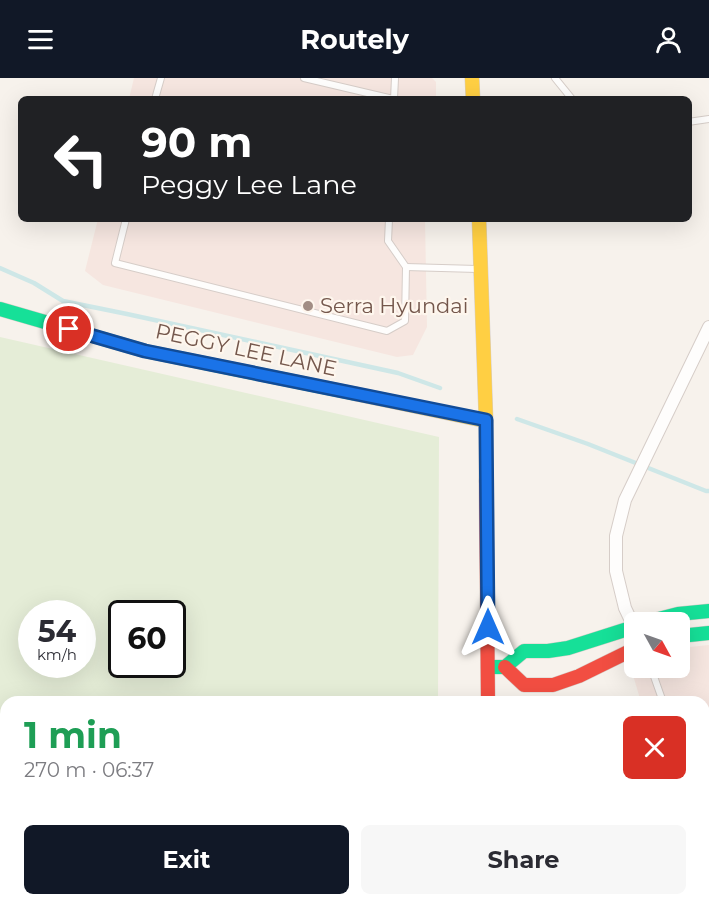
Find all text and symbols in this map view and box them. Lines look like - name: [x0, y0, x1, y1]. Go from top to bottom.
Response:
- icon: menu: [24, 23, 57, 56]
- text: Routely: [300, 23, 409, 56]
- icon: person: [652, 23, 685, 56]
- text: 90 m: [141, 116, 252, 168]
- icon: left: [42, 120, 120, 198]
- text: Peggy Lee Lane: [141, 168, 357, 201]
- place label: Serra Hyundai: [320, 293, 468, 318]
- marker: Serra Hyundai: [301, 299, 315, 313]
- pin: [43, 303, 94, 354]
- icon: arrive: [52, 312, 85, 345]
- street label: PEGGY LEE LANE: [153, 318, 339, 381]
- position arrow: [456, 595, 520, 659]
- speed limit sign: 60: [108, 600, 186, 678]
- north arrow: [624, 612, 690, 678]
- map controls: [624, 612, 690, 678]
- text: 54: [38, 613, 76, 650]
- text: km/h: [37, 645, 77, 664]
- text: 1 min: [24, 713, 122, 757]
- button: close: [623, 716, 686, 779]
- text: 270 m · 06:37: [24, 758, 154, 782]
- button: Exit: [24, 825, 349, 894]
- button: Share: [361, 825, 686, 894]

